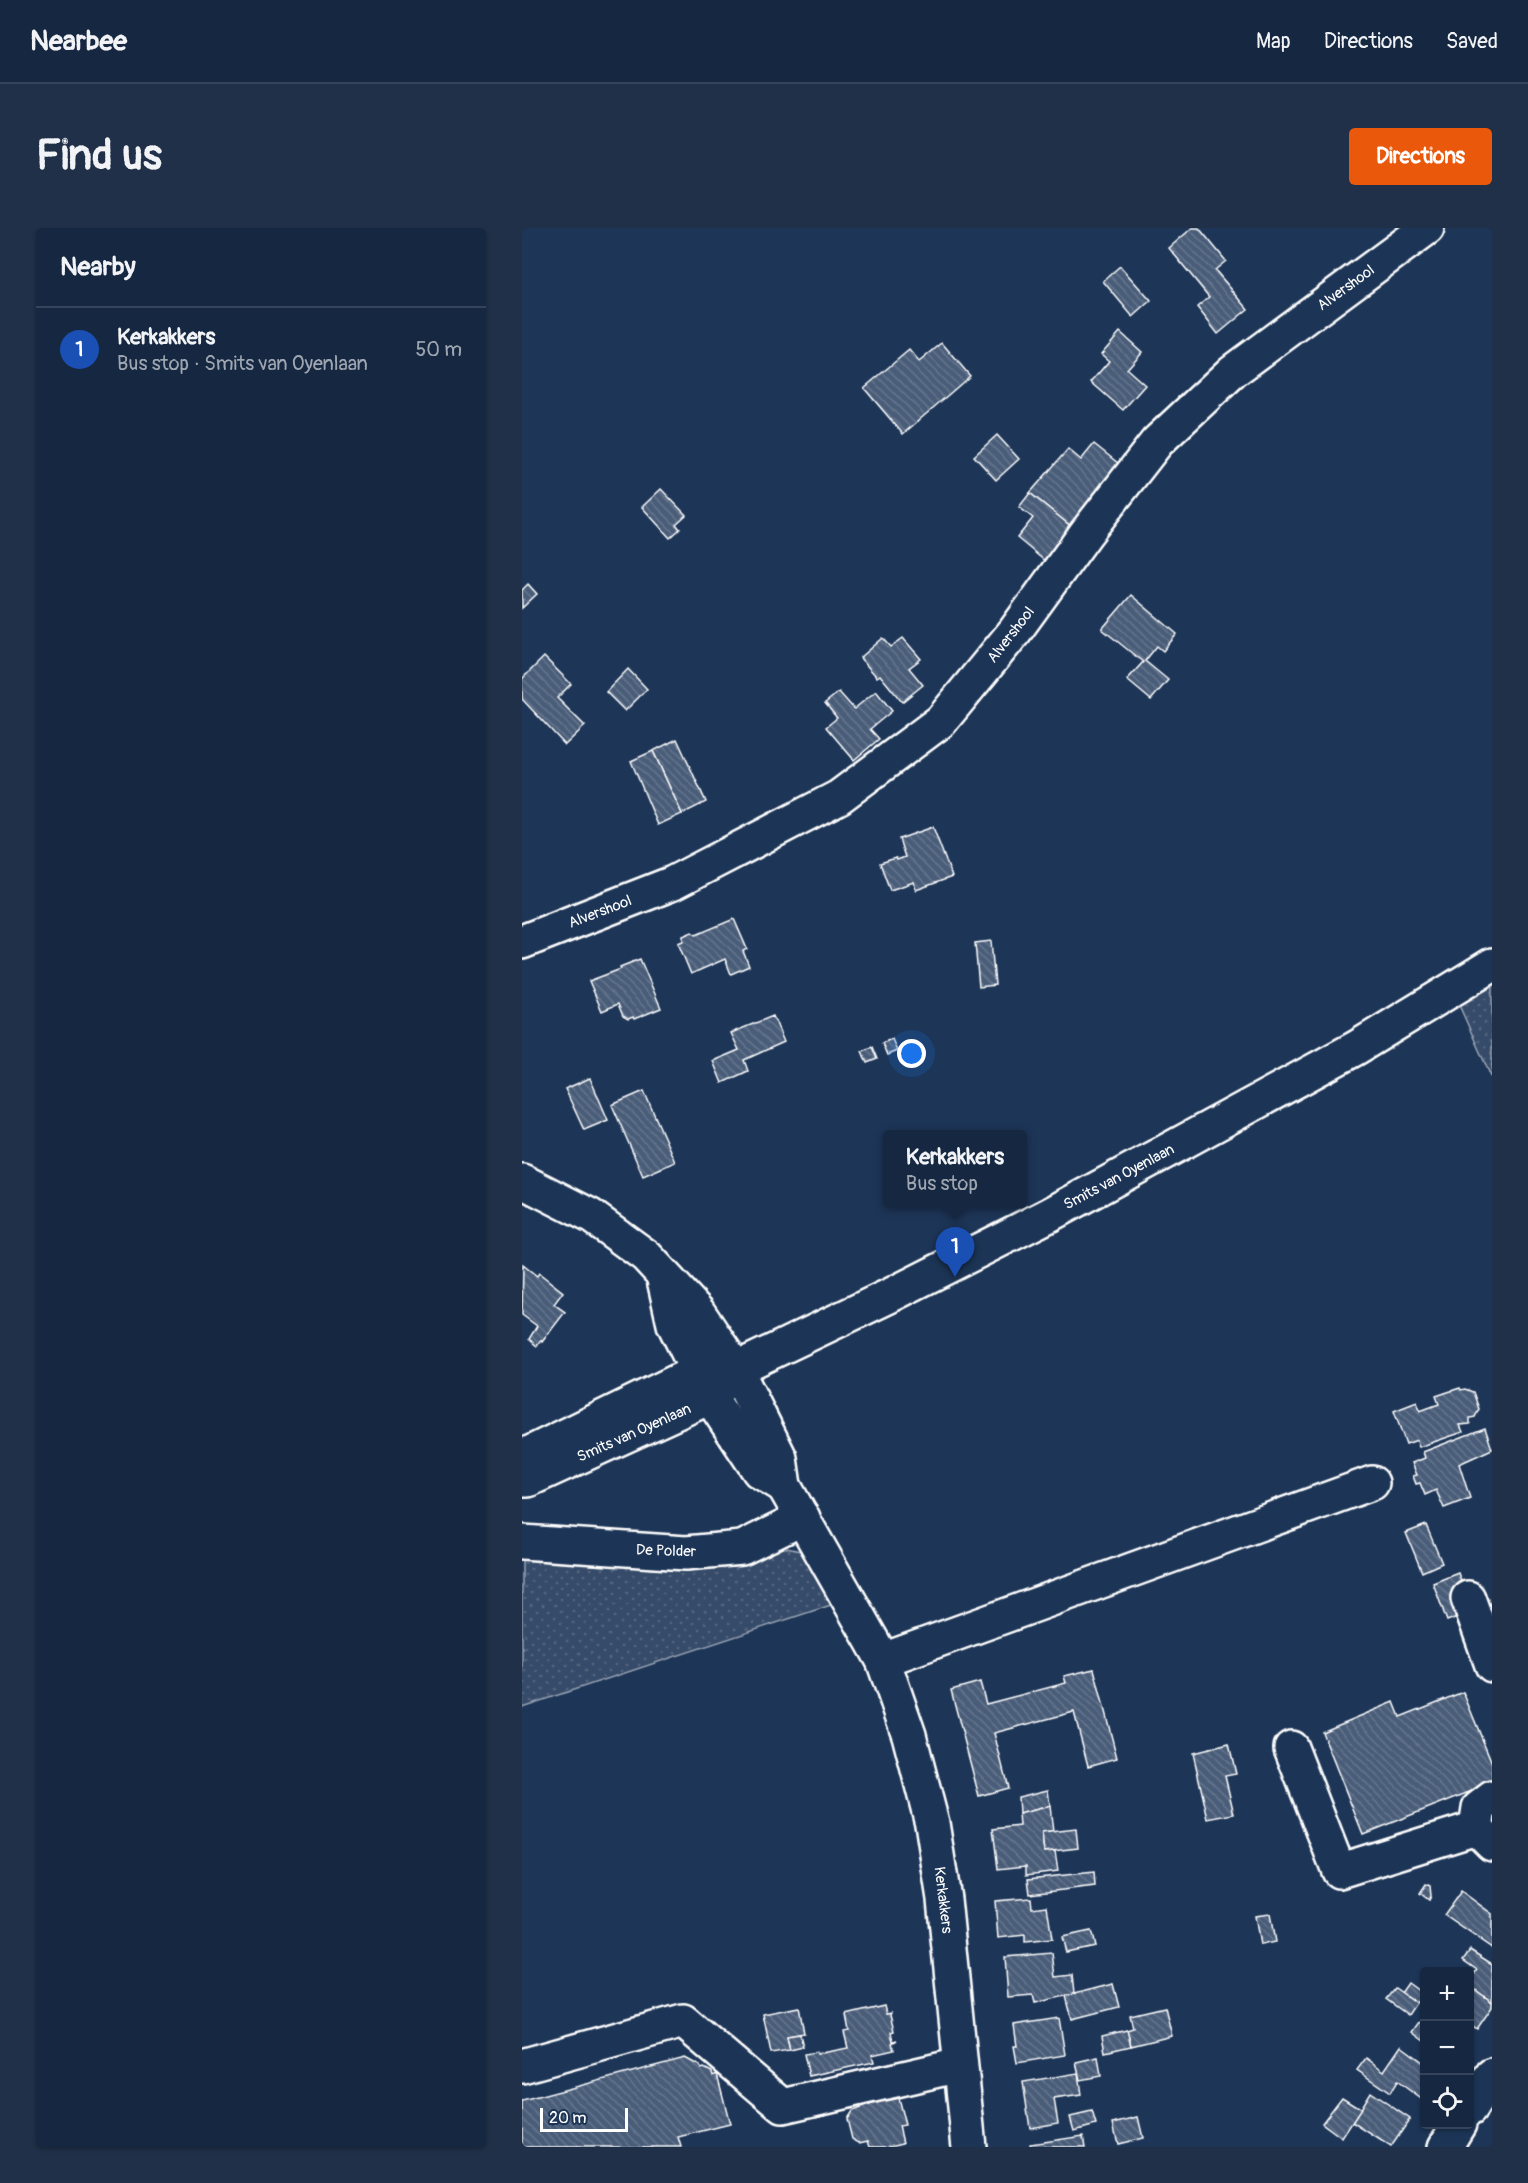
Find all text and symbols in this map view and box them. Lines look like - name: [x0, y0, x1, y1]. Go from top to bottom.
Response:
- text: Nearbee: [30, 24, 127, 59]
- text: Map: [1256, 28, 1291, 55]
- text: Directions: [1324, 28, 1413, 55]
- text: Saved: [1446, 28, 1498, 55]
- button: Directions: [1349, 128, 1492, 185]
- text: Find us: [36, 130, 162, 182]
- text: Nearby: [60, 251, 136, 283]
- street label: Alvershool: [1314, 261, 1378, 315]
- text: Kerkakkers: [117, 323, 215, 351]
- text: 1: [76, 337, 83, 362]
- text: 50 m: [415, 337, 462, 362]
- text: Bus stop · Smits van Oyenlaan: [117, 351, 368, 376]
- street label: Alvershool: [983, 603, 1039, 667]
- street label: Alvershool: [566, 891, 634, 933]
- your location: [897, 1039, 926, 1068]
- popup: [883, 1130, 1027, 1208]
- street label: Smits van Oyenlaan: [1060, 1140, 1178, 1214]
- text: Kerkakkers: [906, 1143, 1004, 1171]
- text: Bus stop: [906, 1171, 978, 1196]
- pin: 1: [936, 1228, 974, 1277]
- street label: Smits van Oyenlaan: [574, 1399, 694, 1467]
- street label: De Polder: [636, 1540, 697, 1562]
- street label: Kerkakkers: [929, 1866, 957, 1935]
- map controls: [1420, 1967, 1474, 2129]
- button: +: [1420, 1967, 1474, 2021]
- button: −: [1420, 2021, 1474, 2075]
- button: locate: [1420, 2075, 1474, 2129]
- scale bar: [540, 2105, 628, 2132]
- text: 20 m: [549, 2108, 587, 2128]

